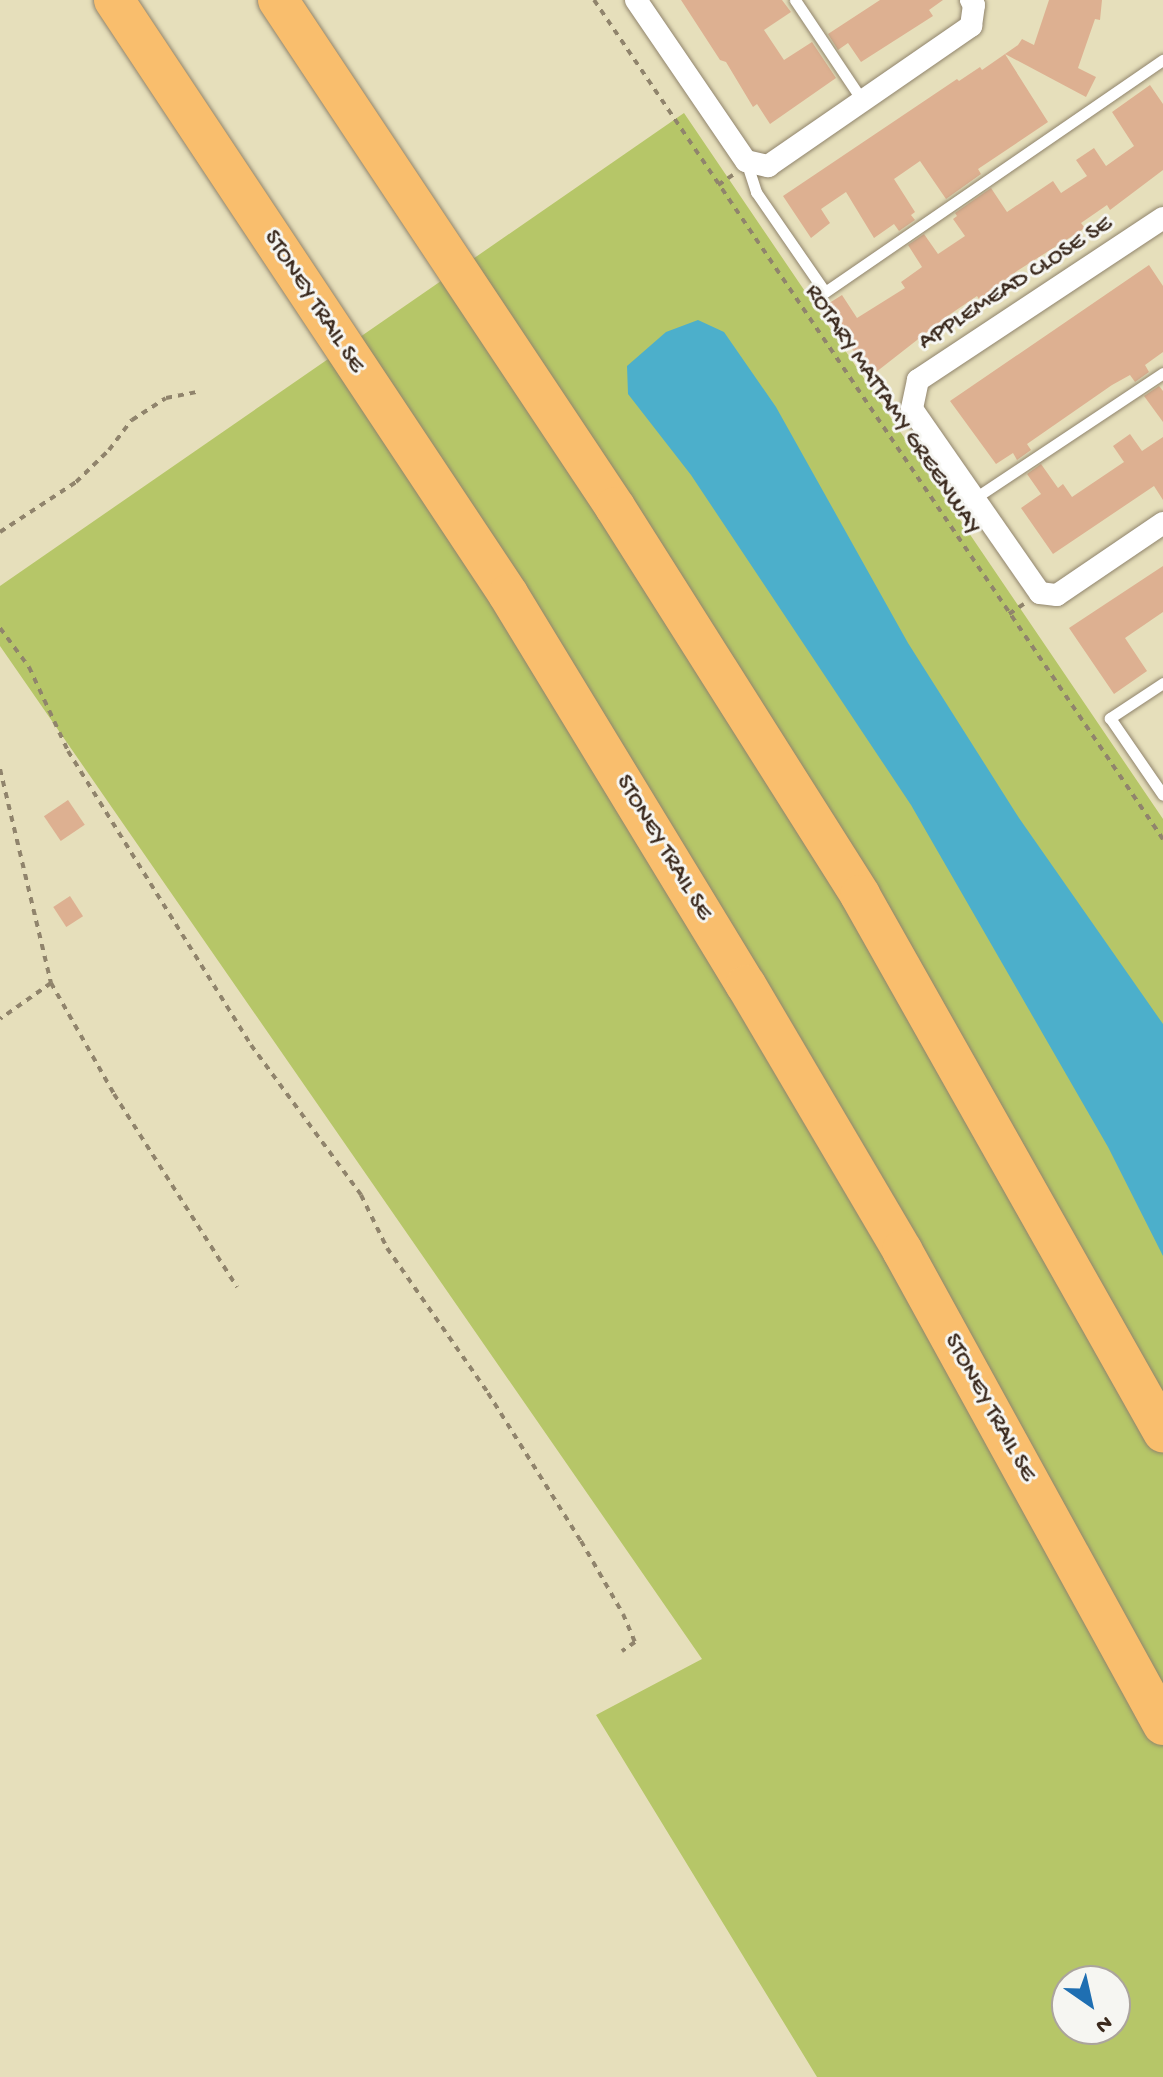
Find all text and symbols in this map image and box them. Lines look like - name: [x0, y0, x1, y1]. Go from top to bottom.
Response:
- street label: APPLEMEAD CLOSE SE: [914, 210, 1118, 358]
- street label: STONEY TRAIL SE: [256, 225, 370, 379]
- street label: ROTARY MATTAMY GREENWAY: [797, 279, 987, 541]
- street label: STONEY TRAIL SE: [608, 770, 718, 926]
- street label: STONEY TRAIL SE: [937, 1329, 1041, 1487]
- north arrow: [1051, 1965, 1131, 2045]
- text: N: [1090, 2008, 1117, 2038]

